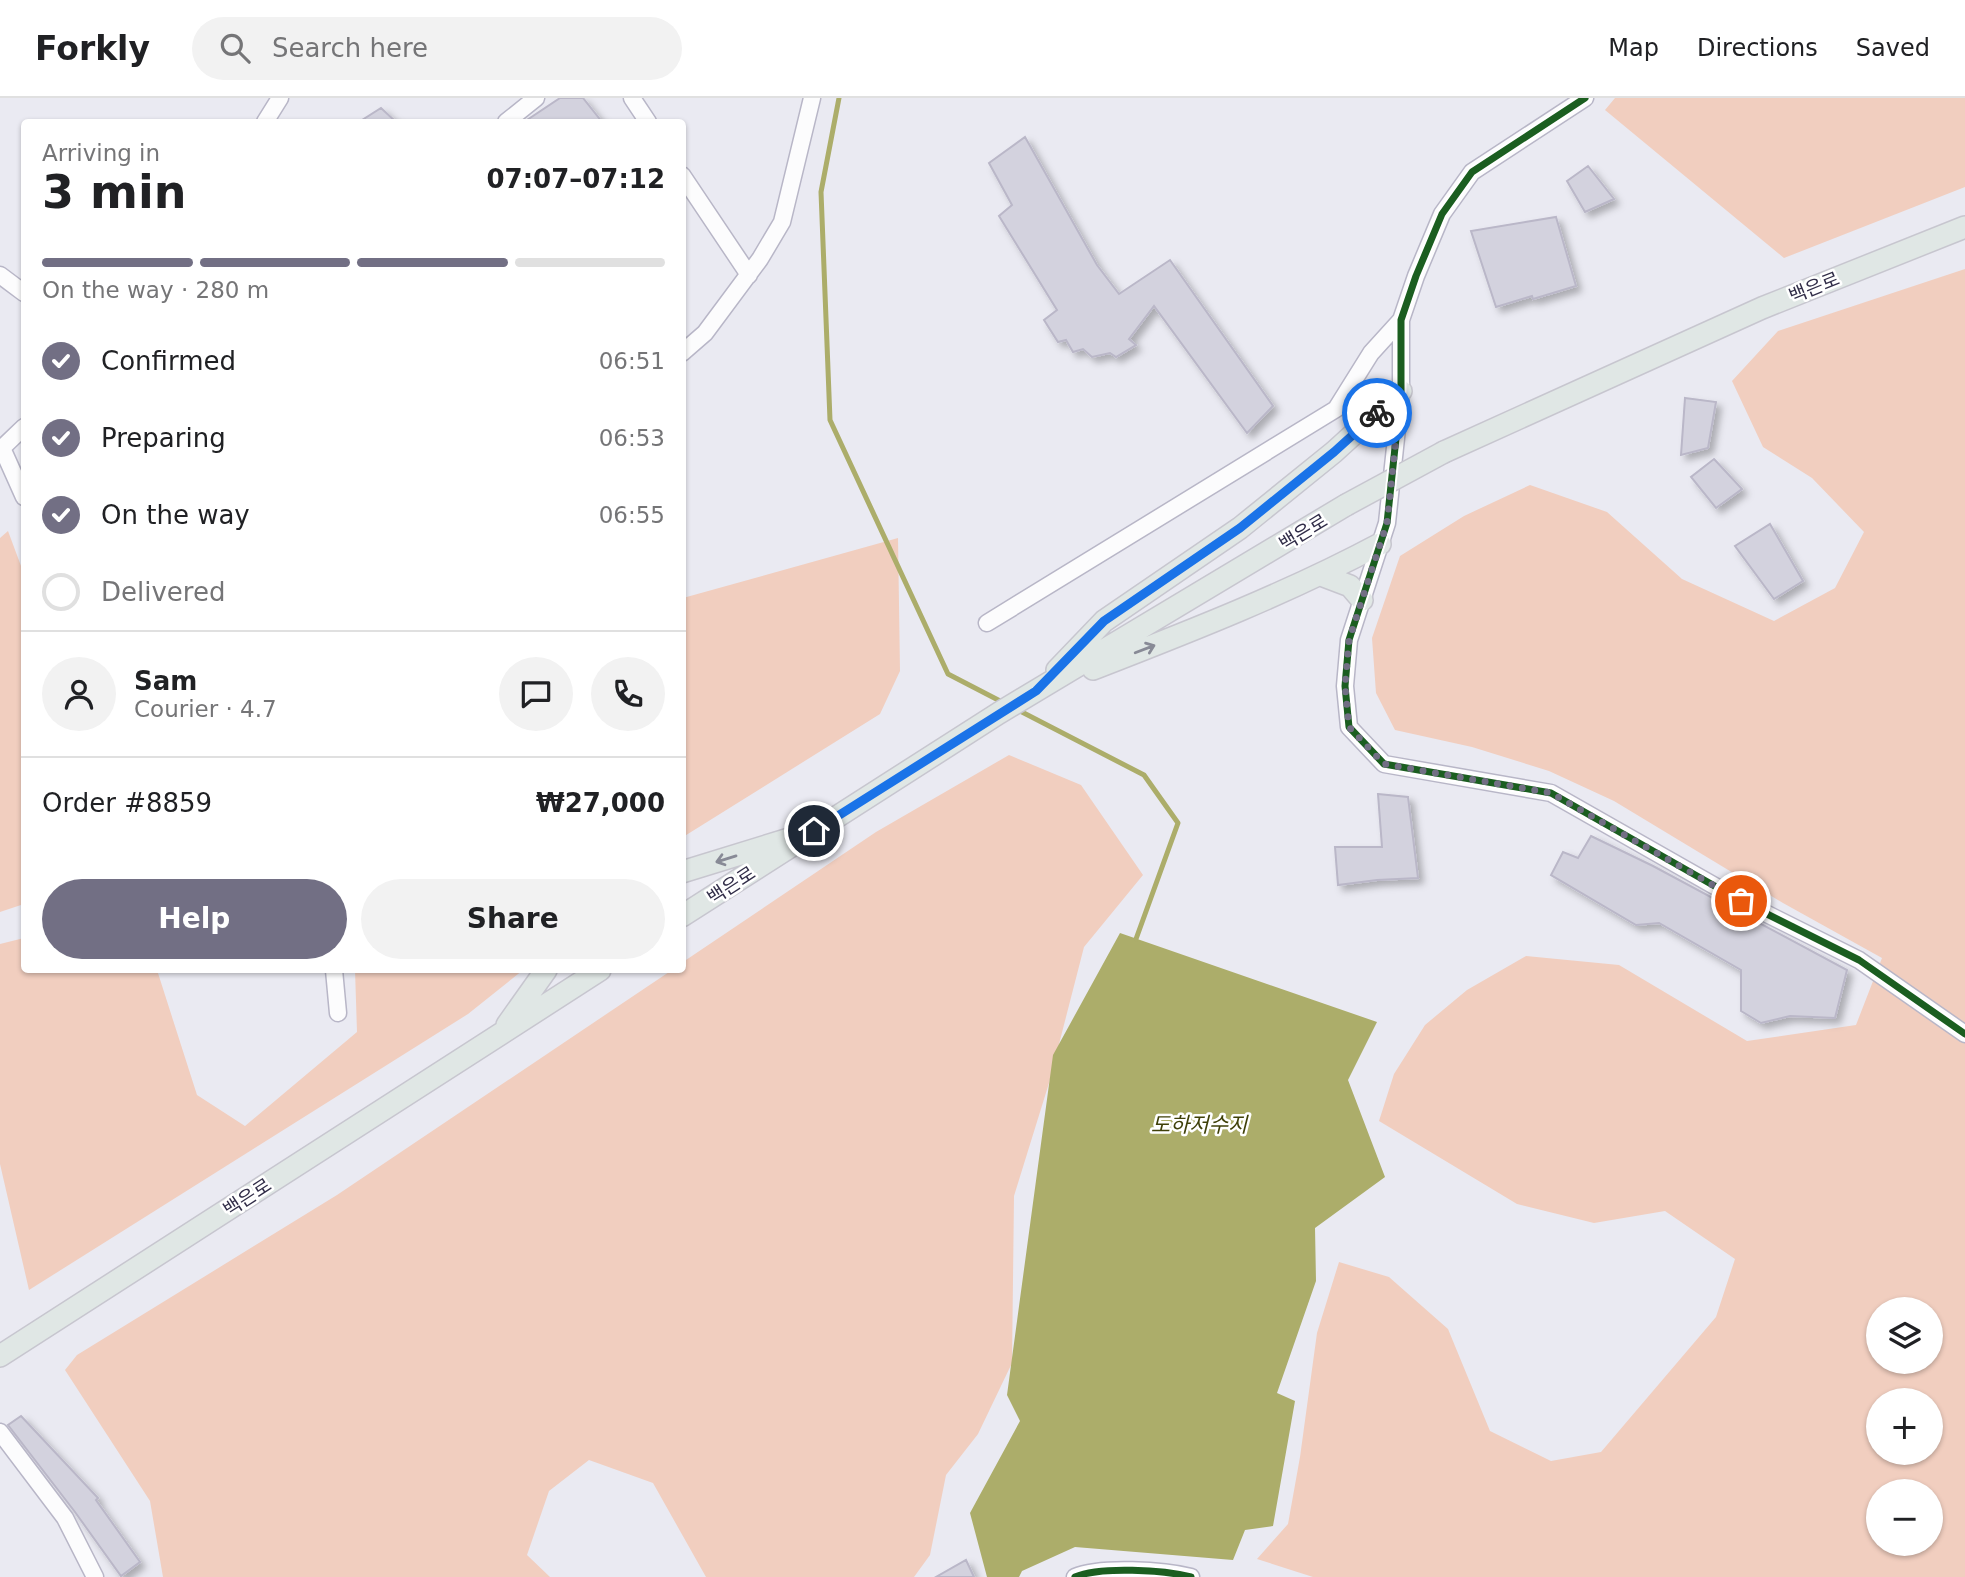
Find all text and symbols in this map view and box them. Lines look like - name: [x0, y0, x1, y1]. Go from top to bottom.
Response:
- search box: [192, 17, 682, 80]
- text: Forkly: [35, 29, 150, 68]
- icon: search: [216, 29, 254, 67]
- text: Search here: [272, 33, 428, 63]
- text: Map: [1608, 34, 1659, 62]
- text: Directions: [1697, 34, 1818, 62]
- text: Saved: [1856, 34, 1930, 62]
- text: Arriving in: [42, 140, 160, 166]
- text: 07:07–07:12: [486, 164, 665, 194]
- text: 3 min: [42, 165, 186, 219]
- street label: 백은로: [1786, 267, 1842, 307]
- text: On the way · 280 m: [42, 277, 269, 303]
- icon: check: [42, 342, 80, 380]
- text: Confirmed: [101, 346, 236, 376]
- text: 06:51: [599, 348, 665, 374]
- courier: [1342, 378, 1412, 448]
- icon: bike: [1358, 394, 1396, 432]
- icon: check: [42, 419, 80, 457]
- text: Preparing: [101, 423, 226, 453]
- text: 06:53: [599, 425, 665, 451]
- icon: check: [42, 496, 80, 534]
- text: On the way: [101, 500, 250, 530]
- text: 06:55: [599, 502, 665, 528]
- street label: 백은로: [1275, 509, 1331, 555]
- text: Delivered: [101, 577, 225, 607]
- one-way arrow: [1133, 641, 1155, 654]
- button: person: [42, 657, 116, 731]
- button: chat: [499, 657, 573, 731]
- button: phone: [591, 657, 665, 731]
- text: Sam: [134, 666, 197, 696]
- text: Courier · 4.7: [134, 696, 277, 722]
- text: Order #8859: [42, 788, 212, 818]
- text: ₩27,000: [536, 788, 665, 818]
- pin: [784, 801, 844, 861]
- icon: home: [795, 812, 833, 850]
- one-way arrow: [715, 853, 737, 866]
- street label: 백은로: [703, 861, 759, 909]
- pin: [1711, 871, 1771, 931]
- button: Help: [42, 879, 347, 959]
- button: Share: [361, 879, 665, 959]
- icon: bag: [1722, 882, 1760, 920]
- water label: 도하저수지: [1151, 1113, 1249, 1137]
- street label: 백은로: [219, 1173, 275, 1221]
- map controls: [1866, 1297, 1943, 1556]
- button: layers: [1866, 1297, 1943, 1374]
- button: +: [1866, 1388, 1943, 1465]
- button: −: [1866, 1479, 1943, 1556]

